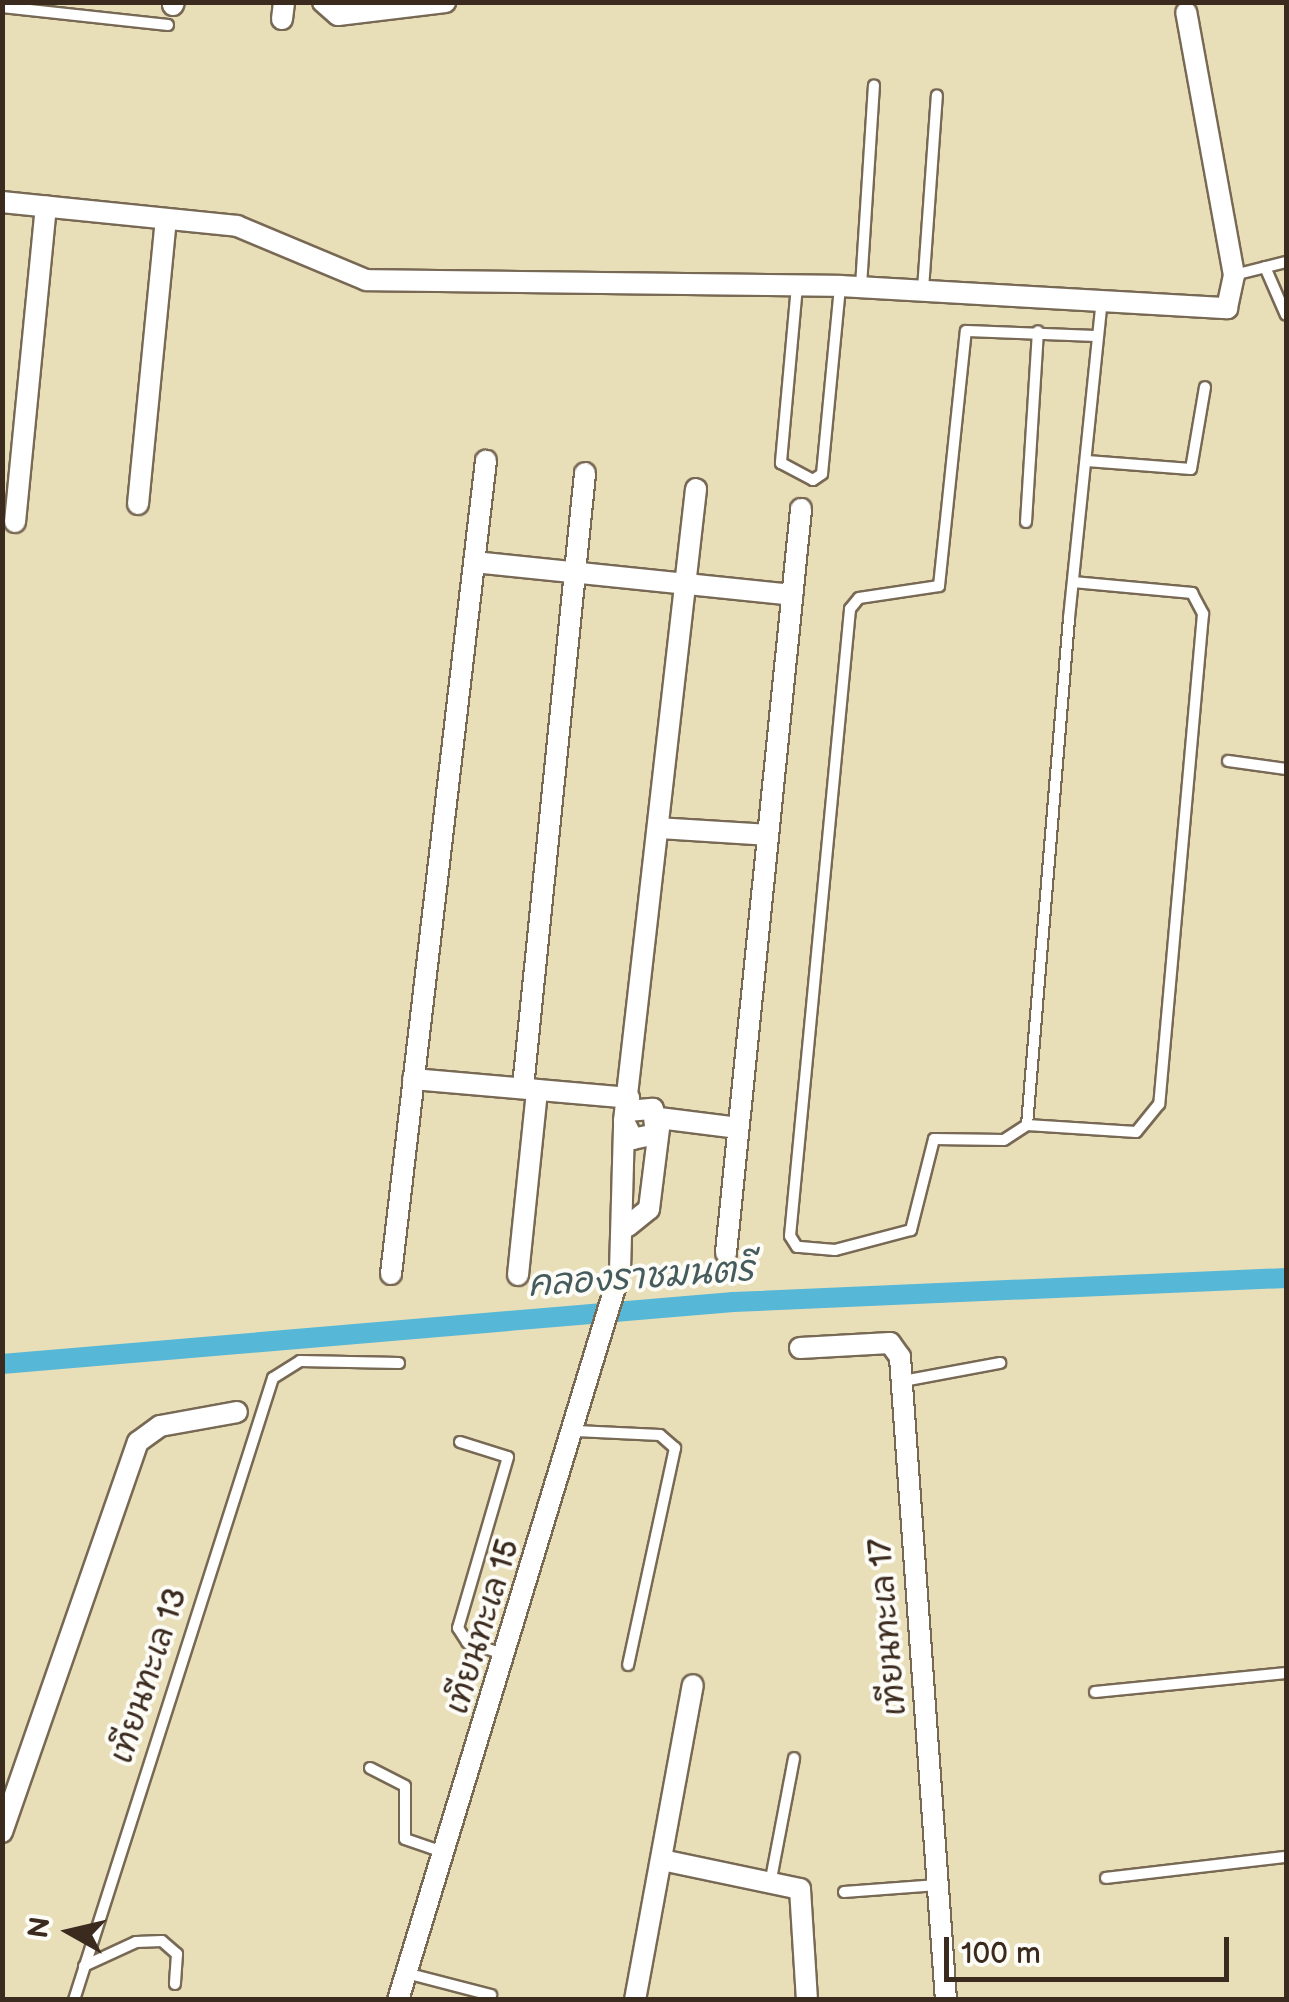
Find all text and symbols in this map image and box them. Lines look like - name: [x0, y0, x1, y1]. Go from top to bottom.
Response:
- water label: คลองราชมนตรี: [527, 1249, 755, 1307]
- street label: เทียนทะเล 15: [439, 1535, 529, 1719]
- street label: เทียนทะเล 17: [862, 1537, 916, 1717]
- street label: เทียนทะเล 13: [104, 1583, 196, 1769]
- north arrow: [20, 1882, 120, 1982]
- text: N: [22, 1915, 58, 1940]
- scale bar: [949, 1917, 1234, 1979]
- text: 100 m: [961, 1936, 1041, 1972]

